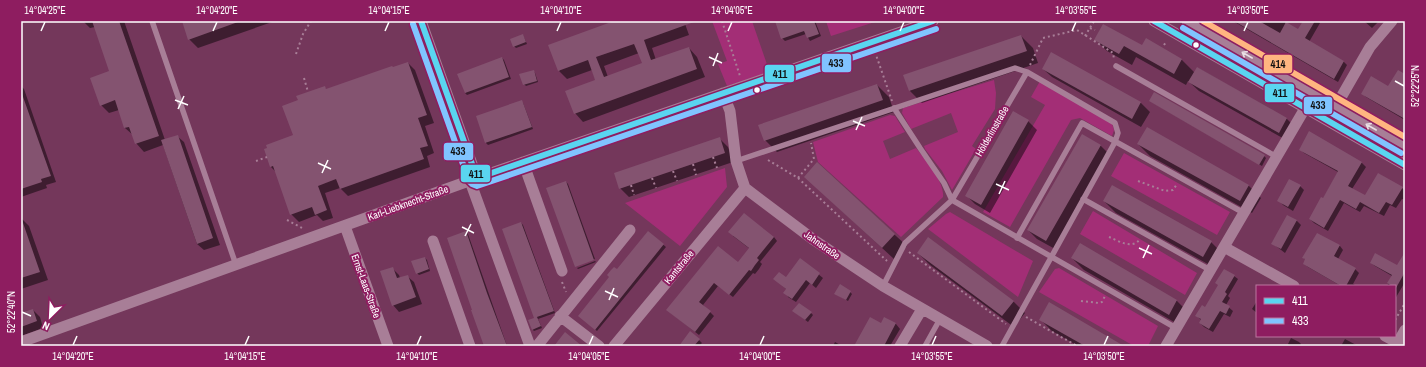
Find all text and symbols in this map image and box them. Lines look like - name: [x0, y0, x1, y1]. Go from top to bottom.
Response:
- text: 14°04'25"E: [24, 4, 66, 17]
- text: 14°04'20"E: [196, 4, 238, 17]
- text: 14°04'15"E: [368, 4, 410, 17]
- text: 14°04'10"E: [540, 4, 582, 17]
- text: 14°04'05"E: [711, 4, 753, 17]
- text: 14°04'00"E: [883, 4, 925, 17]
- text: 14°03'55"E: [1055, 4, 1097, 17]
- text: 14°03'50"E: [1227, 4, 1269, 17]
- unlabelled marker: [1191, 40, 1201, 50]
- one-way arrow: [1241, 50, 1253, 58]
- line badge: 433: [821, 53, 852, 73]
- line badge: 414: [1263, 54, 1293, 74]
- text: 433: [828, 56, 844, 70]
- text: 414: [1270, 57, 1286, 71]
- line badge: 411: [764, 64, 795, 83]
- text: 52°22'25"N: [1409, 65, 1422, 107]
- text: 411: [773, 67, 787, 81]
- line badge: 411: [1264, 83, 1295, 103]
- unlabelled marker: [752, 85, 762, 95]
- text: 411: [1273, 86, 1287, 100]
- line badge: 433: [1303, 96, 1333, 115]
- text: 433: [1310, 98, 1326, 112]
- street label: Hölderlinstraße: [972, 103, 1012, 159]
- one-way arrow: [1365, 122, 1377, 130]
- line badge: 433: [443, 142, 474, 161]
- text: 433: [450, 144, 466, 158]
- line badge: 411: [460, 164, 491, 183]
- text: 411: [469, 167, 483, 181]
- street label: Karl-Liebknecht-Straße: [366, 182, 450, 224]
- street label: Jahnstraße: [801, 228, 843, 262]
- street label: Kantstraße: [661, 247, 697, 287]
- street label: Ernst-Laas-Straße: [348, 252, 384, 320]
- legend: [1256, 285, 1396, 337]
- text: 52°22'40"N: [5, 291, 18, 333]
- text: 411: [1292, 293, 1308, 309]
- north arrow: [30, 297, 70, 337]
- text: 433: [1292, 313, 1308, 329]
- text: N: [40, 318, 52, 334]
- text: 14°04'20"E: [52, 350, 94, 363]
- text: 14°04'15"E: [224, 350, 266, 363]
- text: 14°04'10"E: [396, 350, 438, 363]
- text: 14°04'05"E: [568, 350, 610, 363]
- text: 14°04'00"E: [739, 350, 781, 363]
- text: 14°03'55"E: [911, 350, 953, 363]
- text: 14°03'50"E: [1083, 350, 1125, 363]

